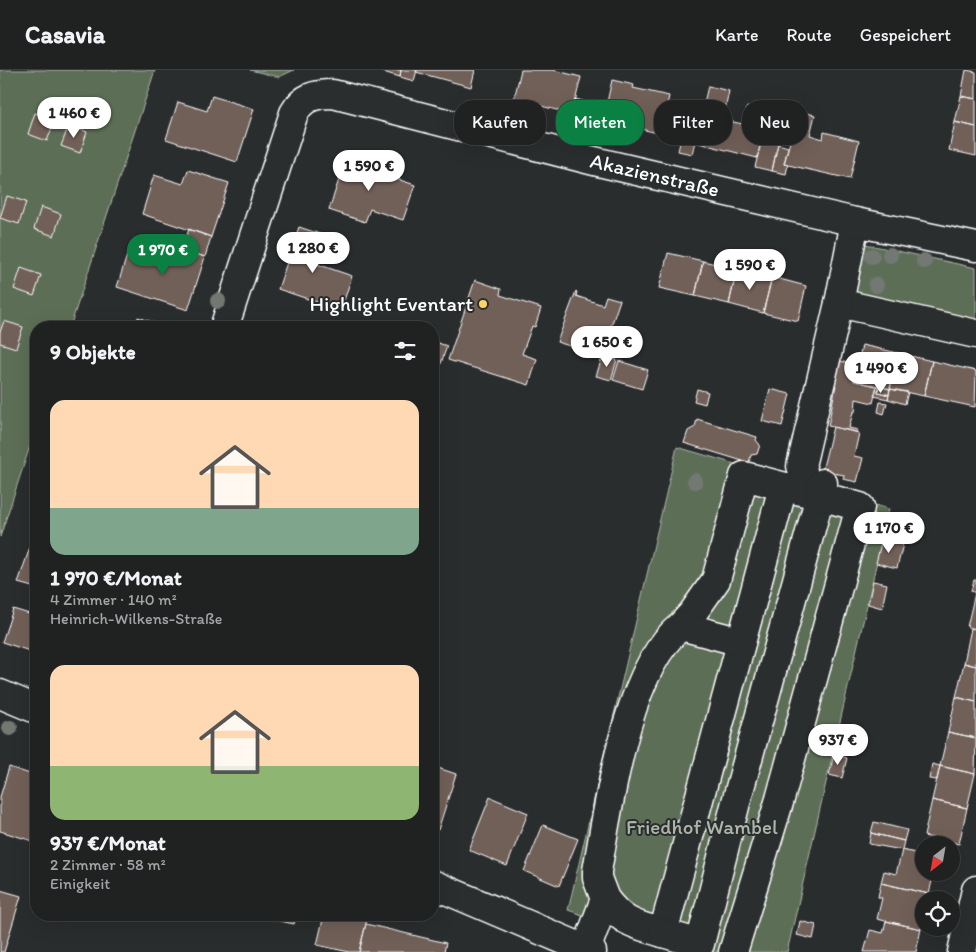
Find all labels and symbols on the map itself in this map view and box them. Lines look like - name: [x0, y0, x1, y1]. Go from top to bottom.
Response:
- pin: 1 460 €: [28, 97, 120, 139]
- street label: Akazienstraße: [588, 148, 722, 202]
- pin: 1 590 €: [323, 150, 415, 192]
- pin: 1 280 €: [267, 232, 359, 274]
- pin: 1 970 €: [117, 234, 209, 276]
- pin: 1 590 €: [704, 248, 796, 291]
- place label: Highlight Eventart: [309, 291, 473, 316]
- marker: Highlight Eventart: [477, 298, 489, 310]
- pin: 1 650 €: [561, 326, 653, 368]
- pin: 1 490 €: [835, 352, 927, 394]
- pin: 1 170 €: [843, 512, 935, 554]
- pin: 937 €: [803, 724, 873, 766]
- park label: Friedhof Wambel: [626, 814, 778, 839]
- north arrow: [915, 836, 960, 881]

